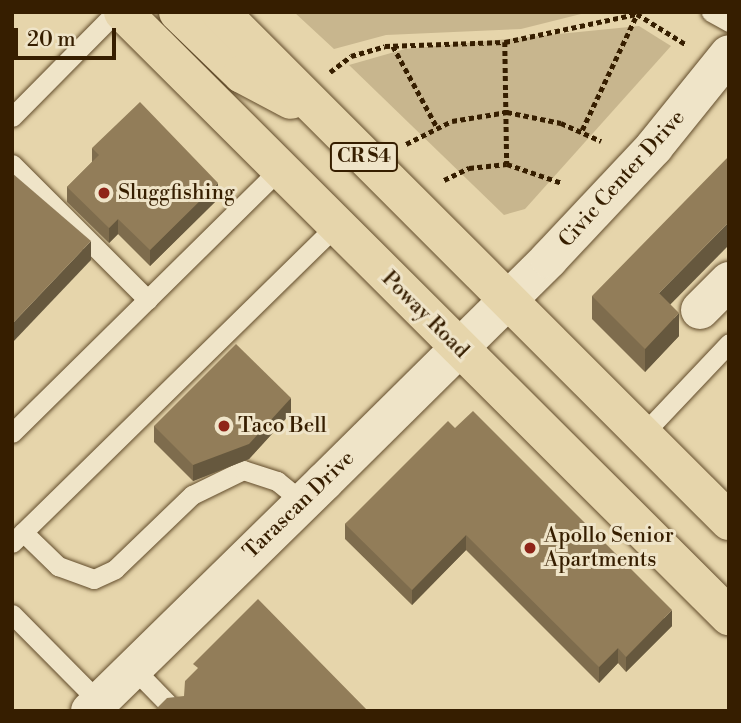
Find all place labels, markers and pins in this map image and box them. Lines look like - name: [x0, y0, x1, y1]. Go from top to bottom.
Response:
- place label: Sluggfishing: [118, 180, 235, 206]
- marker: Sluggfishing: [96, 185, 112, 201]
- place label: Taco Bell: [238, 413, 327, 439]
- marker: Taco Bell: [216, 418, 232, 434]
- place label: Apollo Senior Apartments: [544, 523, 674, 573]
- marker: Apollo Senior Apartments: [522, 540, 538, 556]

